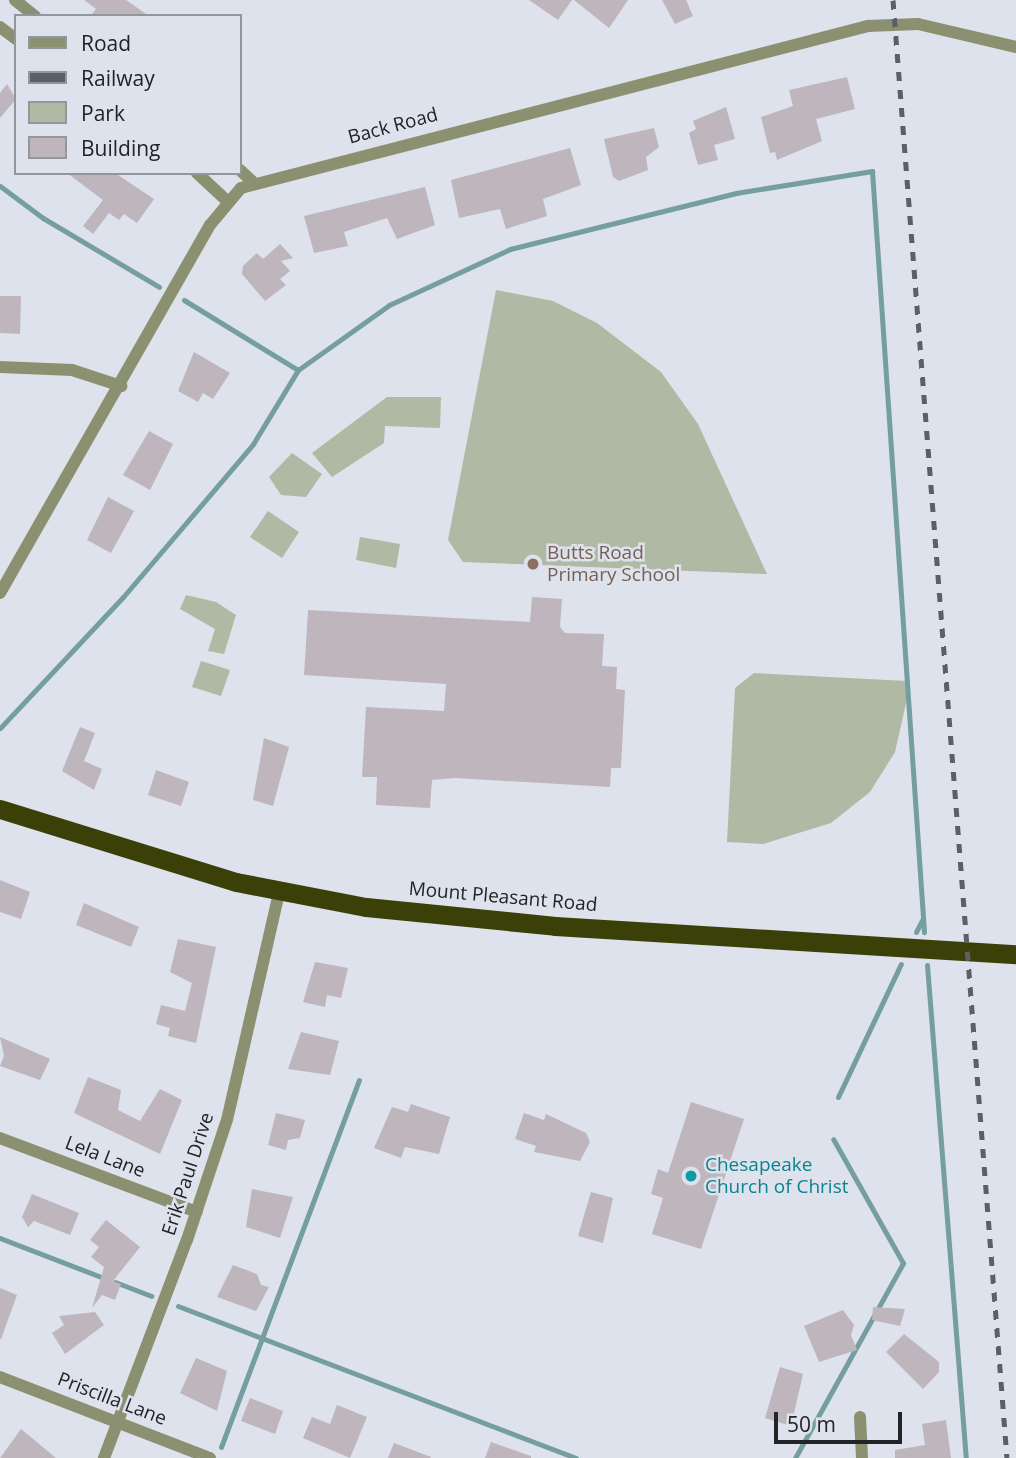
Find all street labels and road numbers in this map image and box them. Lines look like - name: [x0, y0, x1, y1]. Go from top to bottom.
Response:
- street label: Back Road: [346, 103, 440, 149]
- street label: Mount Pleasant Road: [408, 877, 598, 917]
- street label: Erik Paul Drive: [157, 1110, 219, 1238]
- street label: Lela Lane: [62, 1131, 148, 1183]
- street label: Priscilla Lane: [54, 1368, 170, 1430]

